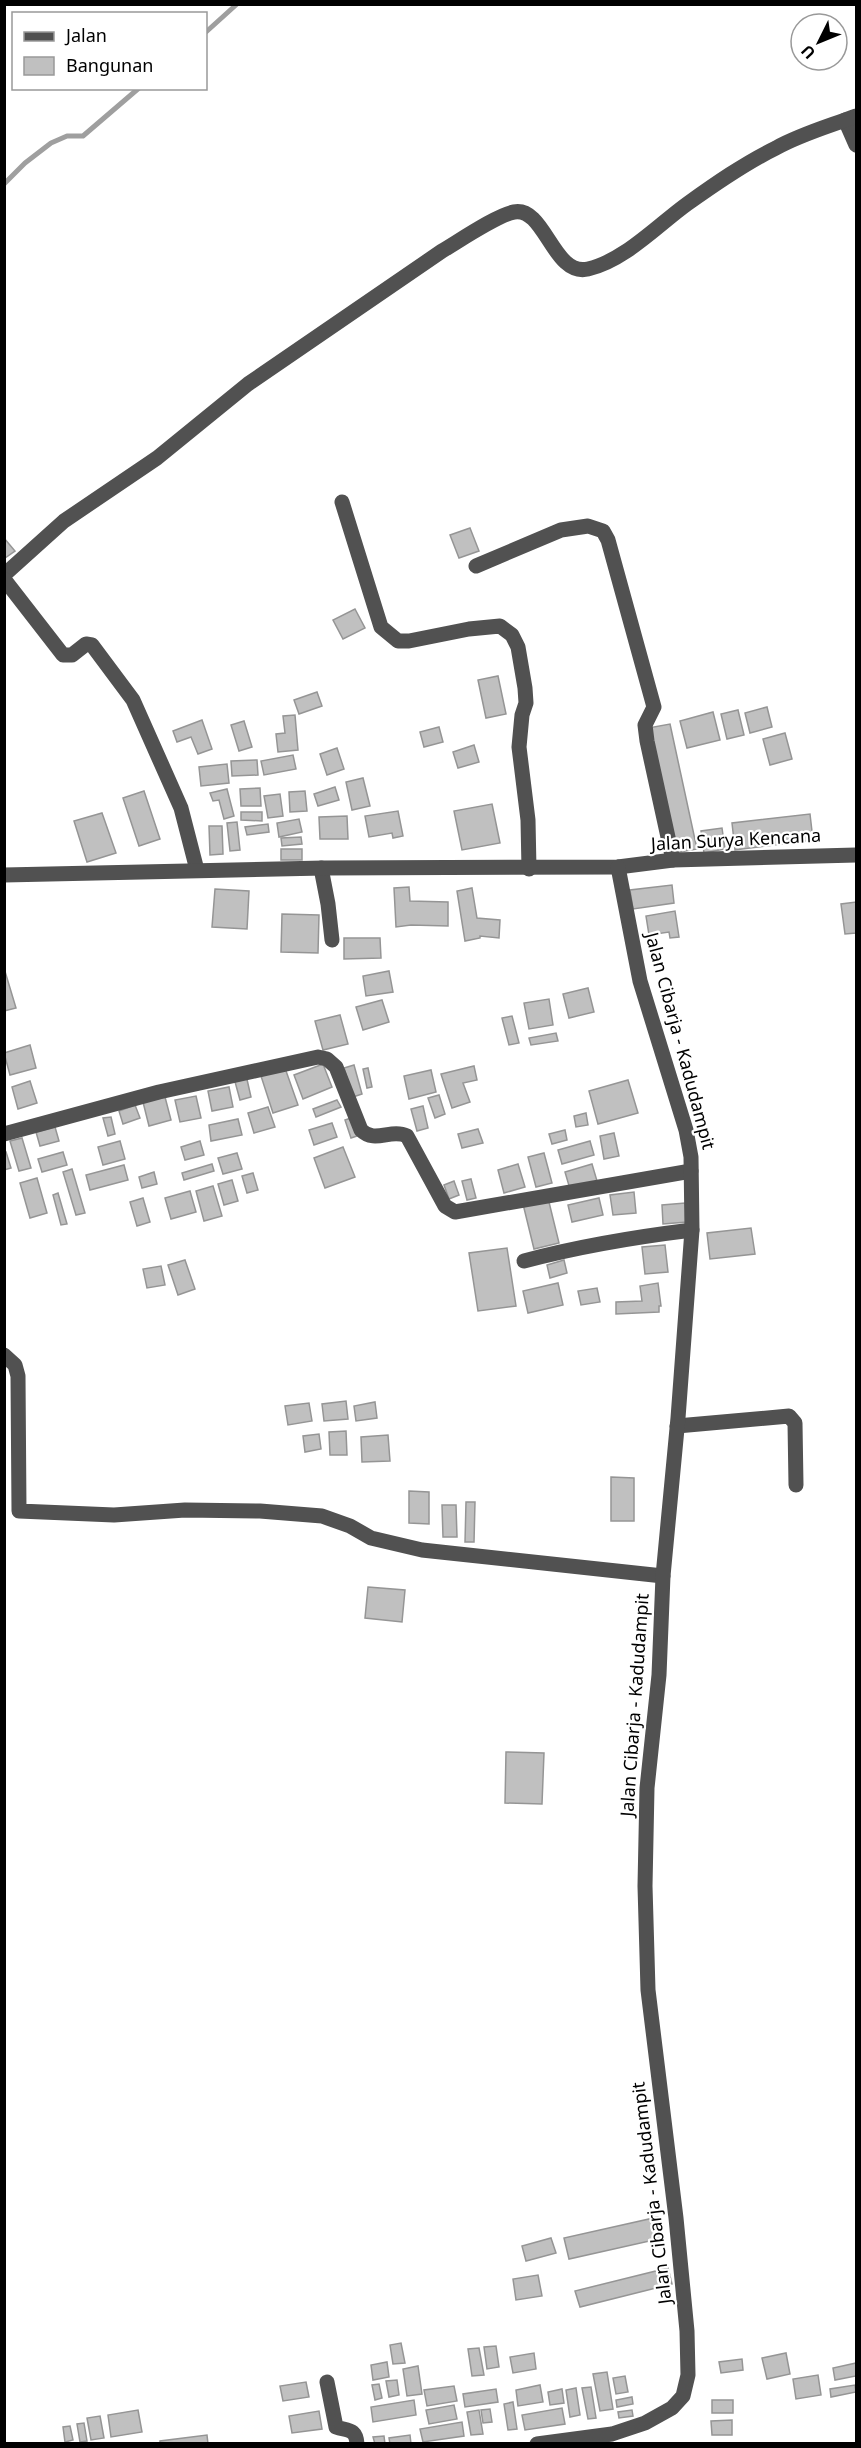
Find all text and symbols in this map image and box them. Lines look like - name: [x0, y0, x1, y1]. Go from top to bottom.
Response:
- legend: [12, 12, 207, 90]
- north arrow: [789, 12, 849, 72]
- text: Jalan: [64, 23, 107, 47]
- text: U: [796, 40, 820, 64]
- text: Bangunan: [66, 53, 153, 77]
- street label: Jalan Surya Kencana: [648, 823, 822, 856]
- street label: Jalan Cibarja - Kadudampit: [640, 928, 722, 1152]
- street label: Jalan Cibarja - Kadudampit: [614, 1592, 654, 1819]
- street label: Jalan Cibarja - Kadudampit: [625, 2080, 677, 2308]

